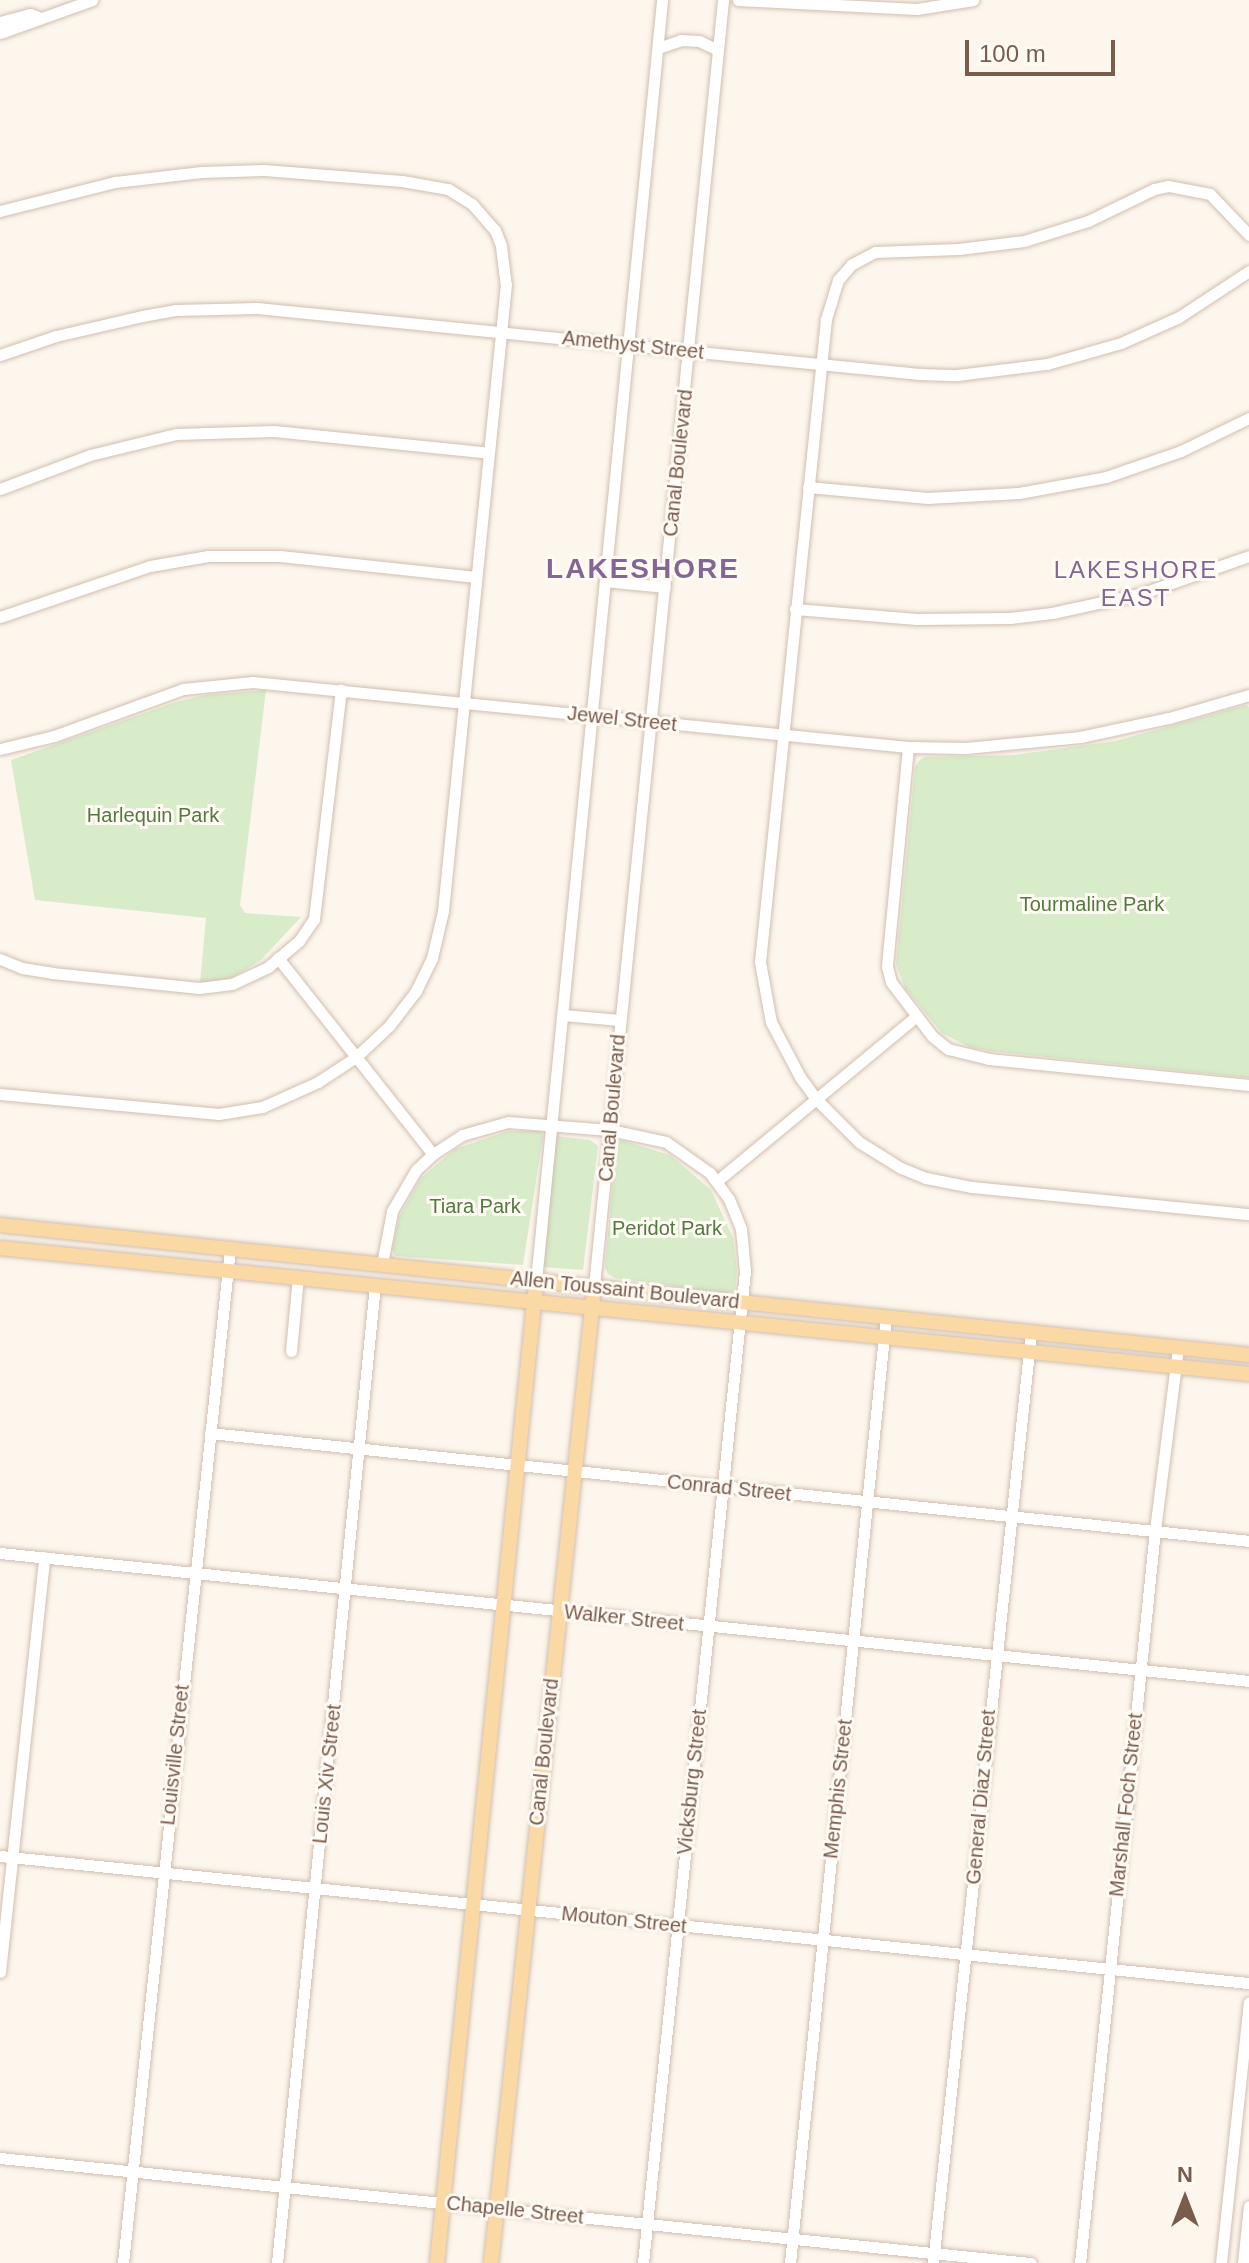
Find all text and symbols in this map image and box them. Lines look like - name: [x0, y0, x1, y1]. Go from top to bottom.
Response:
- scale bar: [969, 24, 1119, 74]
- text: 100 m: [979, 40, 1046, 67]
- street label: Amethyst Street: [561, 326, 705, 364]
- street label: Canal Boulevard: [658, 388, 698, 538]
- district label: LAKESHORE: [546, 552, 740, 586]
- district label: LAKESHORE EAST: [1054, 556, 1218, 612]
- street label: Jewel Street: [566, 701, 678, 737]
- park label: Harlequin Park: [87, 803, 219, 827]
- park label: Tourmaline Park: [1020, 892, 1164, 916]
- street label: Canal Boulevard: [594, 1033, 630, 1183]
- park label: Tiara Park: [429, 1194, 521, 1218]
- park label: Peridot Park: [612, 1216, 722, 1240]
- street label: Allen Toussaint Boulevard: [509, 1266, 741, 1314]
- street label: Conrad Street: [666, 1470, 792, 1506]
- street label: Walker Street: [563, 1600, 685, 1636]
- street label: Canal Boulevard: [524, 1677, 564, 1827]
- street label: Louisville Street: [156, 1684, 194, 1826]
- street label: Louis Xiv Street: [308, 1703, 346, 1845]
- street label: Vicksburg Street: [672, 1708, 712, 1856]
- street label: General Diaz Street: [961, 1708, 1001, 1886]
- street label: Marshall Foch Street: [1104, 1712, 1148, 1898]
- street label: Memphis Street: [819, 1718, 857, 1860]
- street label: Mouton Street: [560, 1902, 688, 1938]
- north arrow: [1145, 2159, 1225, 2239]
- text: N: [1177, 2162, 1193, 2187]
- street label: Chapelle Street: [445, 2191, 585, 2229]

